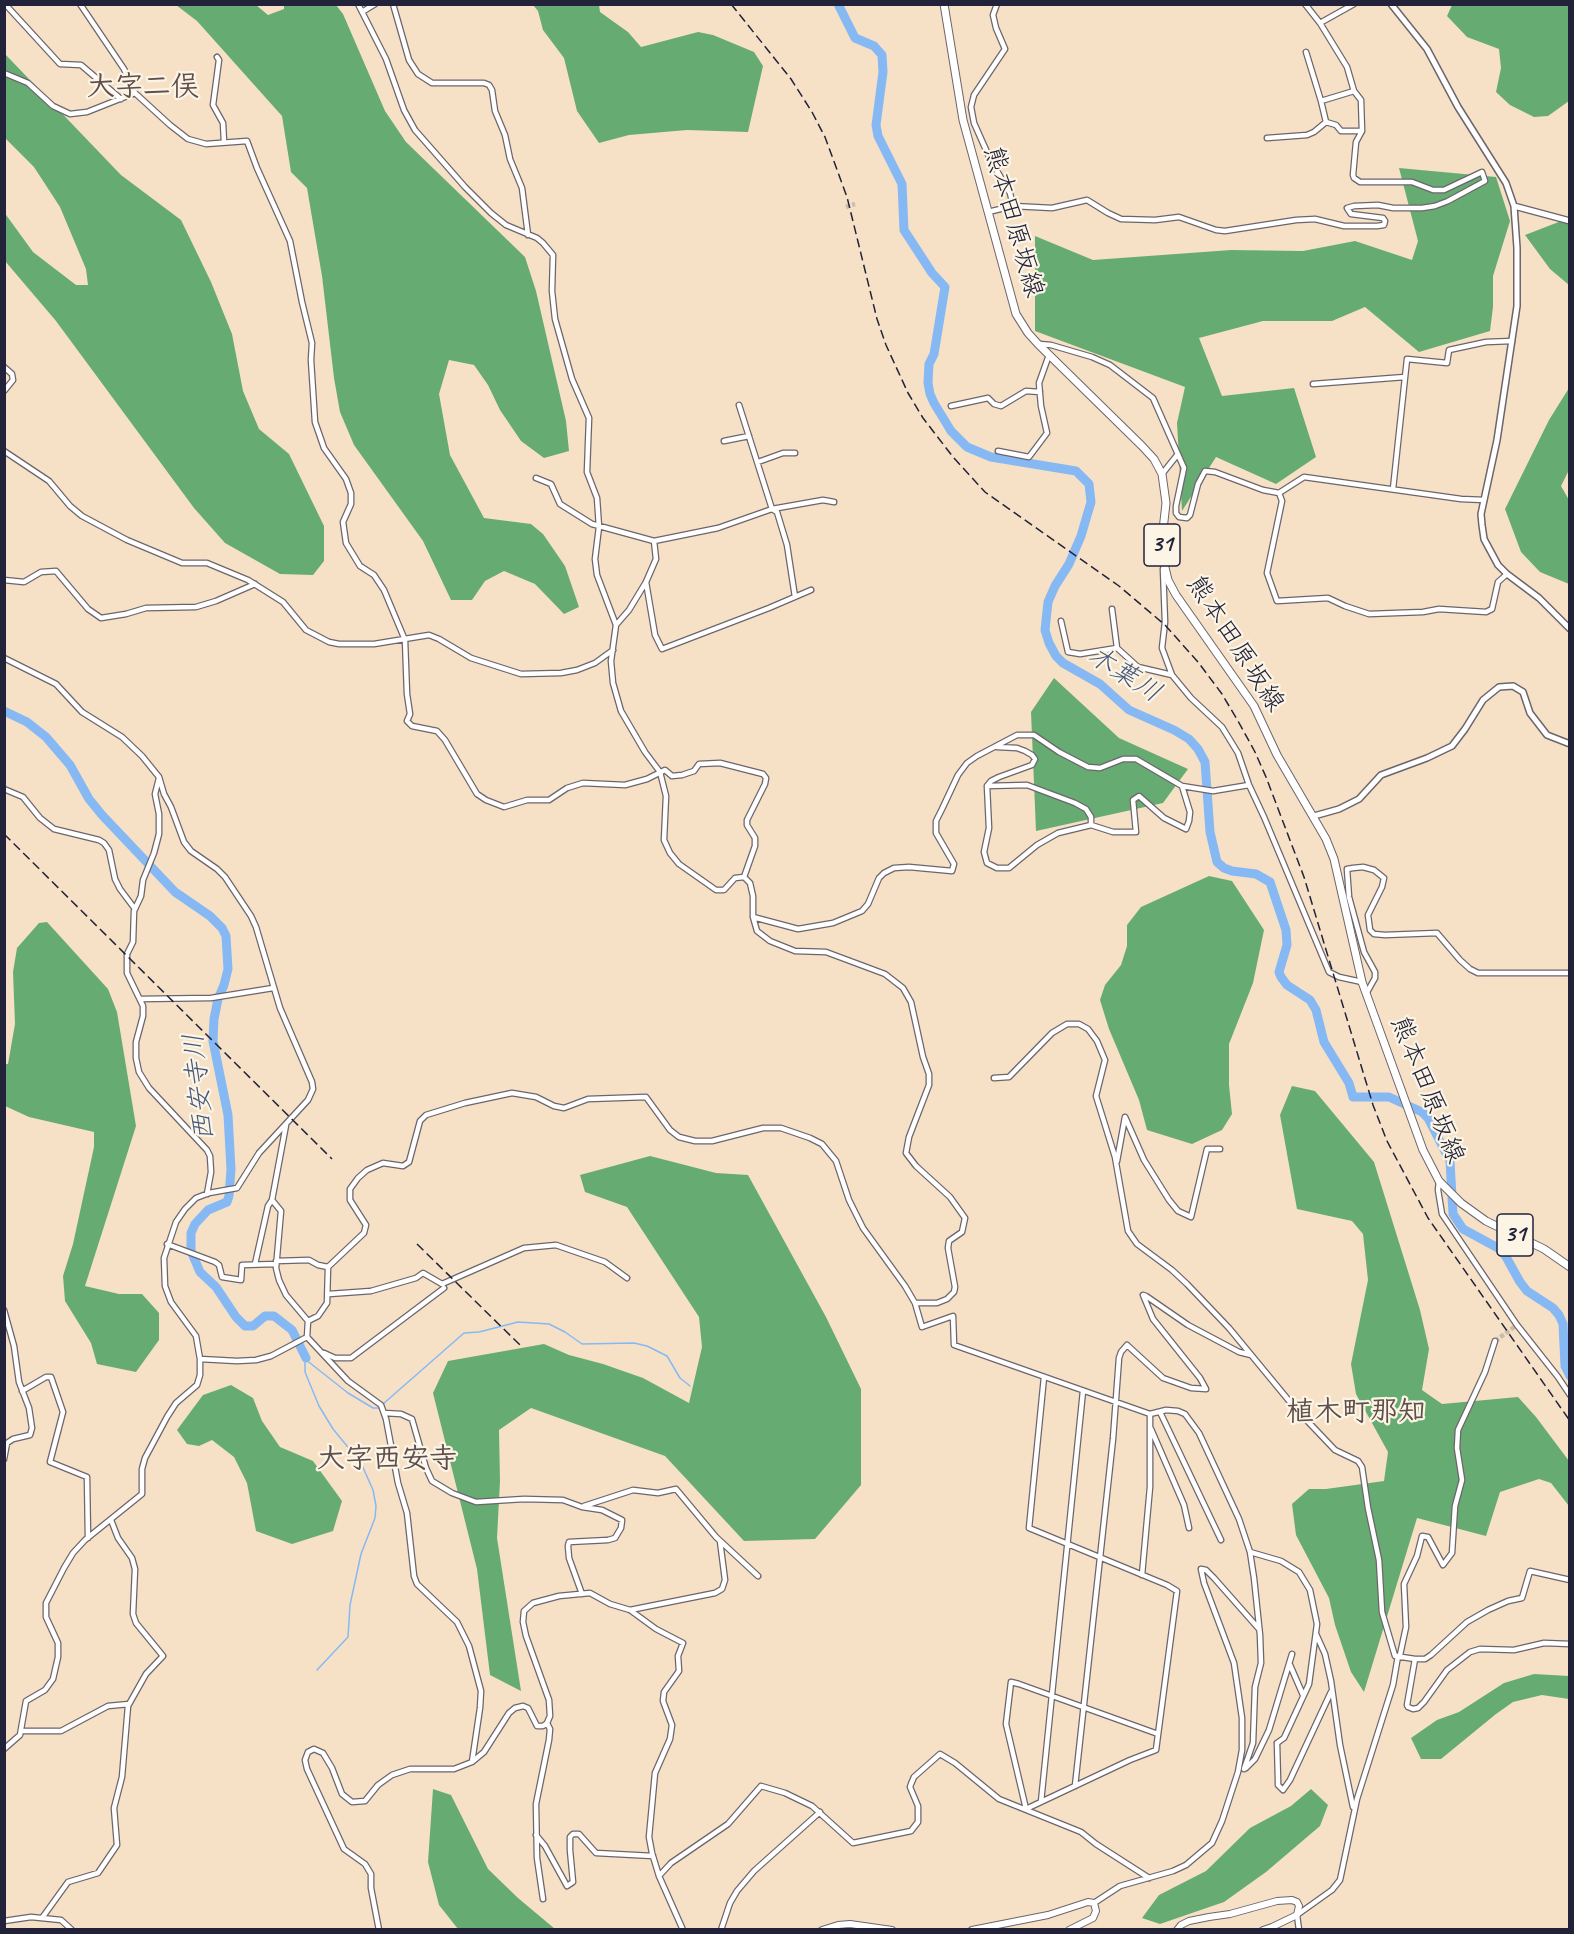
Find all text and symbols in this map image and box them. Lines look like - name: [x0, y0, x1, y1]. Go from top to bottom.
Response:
- district label: 大字二俣: [87, 71, 199, 105]
- street label: 熊本田原坂線: [977, 143, 1049, 301]
- road number: 31: [1144, 524, 1180, 566]
- street label: 熊本田原坂線: [1179, 570, 1291, 718]
- water label: 木葉川: [1081, 640, 1167, 710]
- street label: 熊本田原坂線: [1383, 1012, 1471, 1168]
- water label: 西安寺川: [178, 1032, 222, 1142]
- road number: 31: [1497, 1214, 1533, 1256]
- district label: 植木町那知: [1286, 1396, 1426, 1430]
- district label: 大字西安寺: [317, 1443, 457, 1477]

